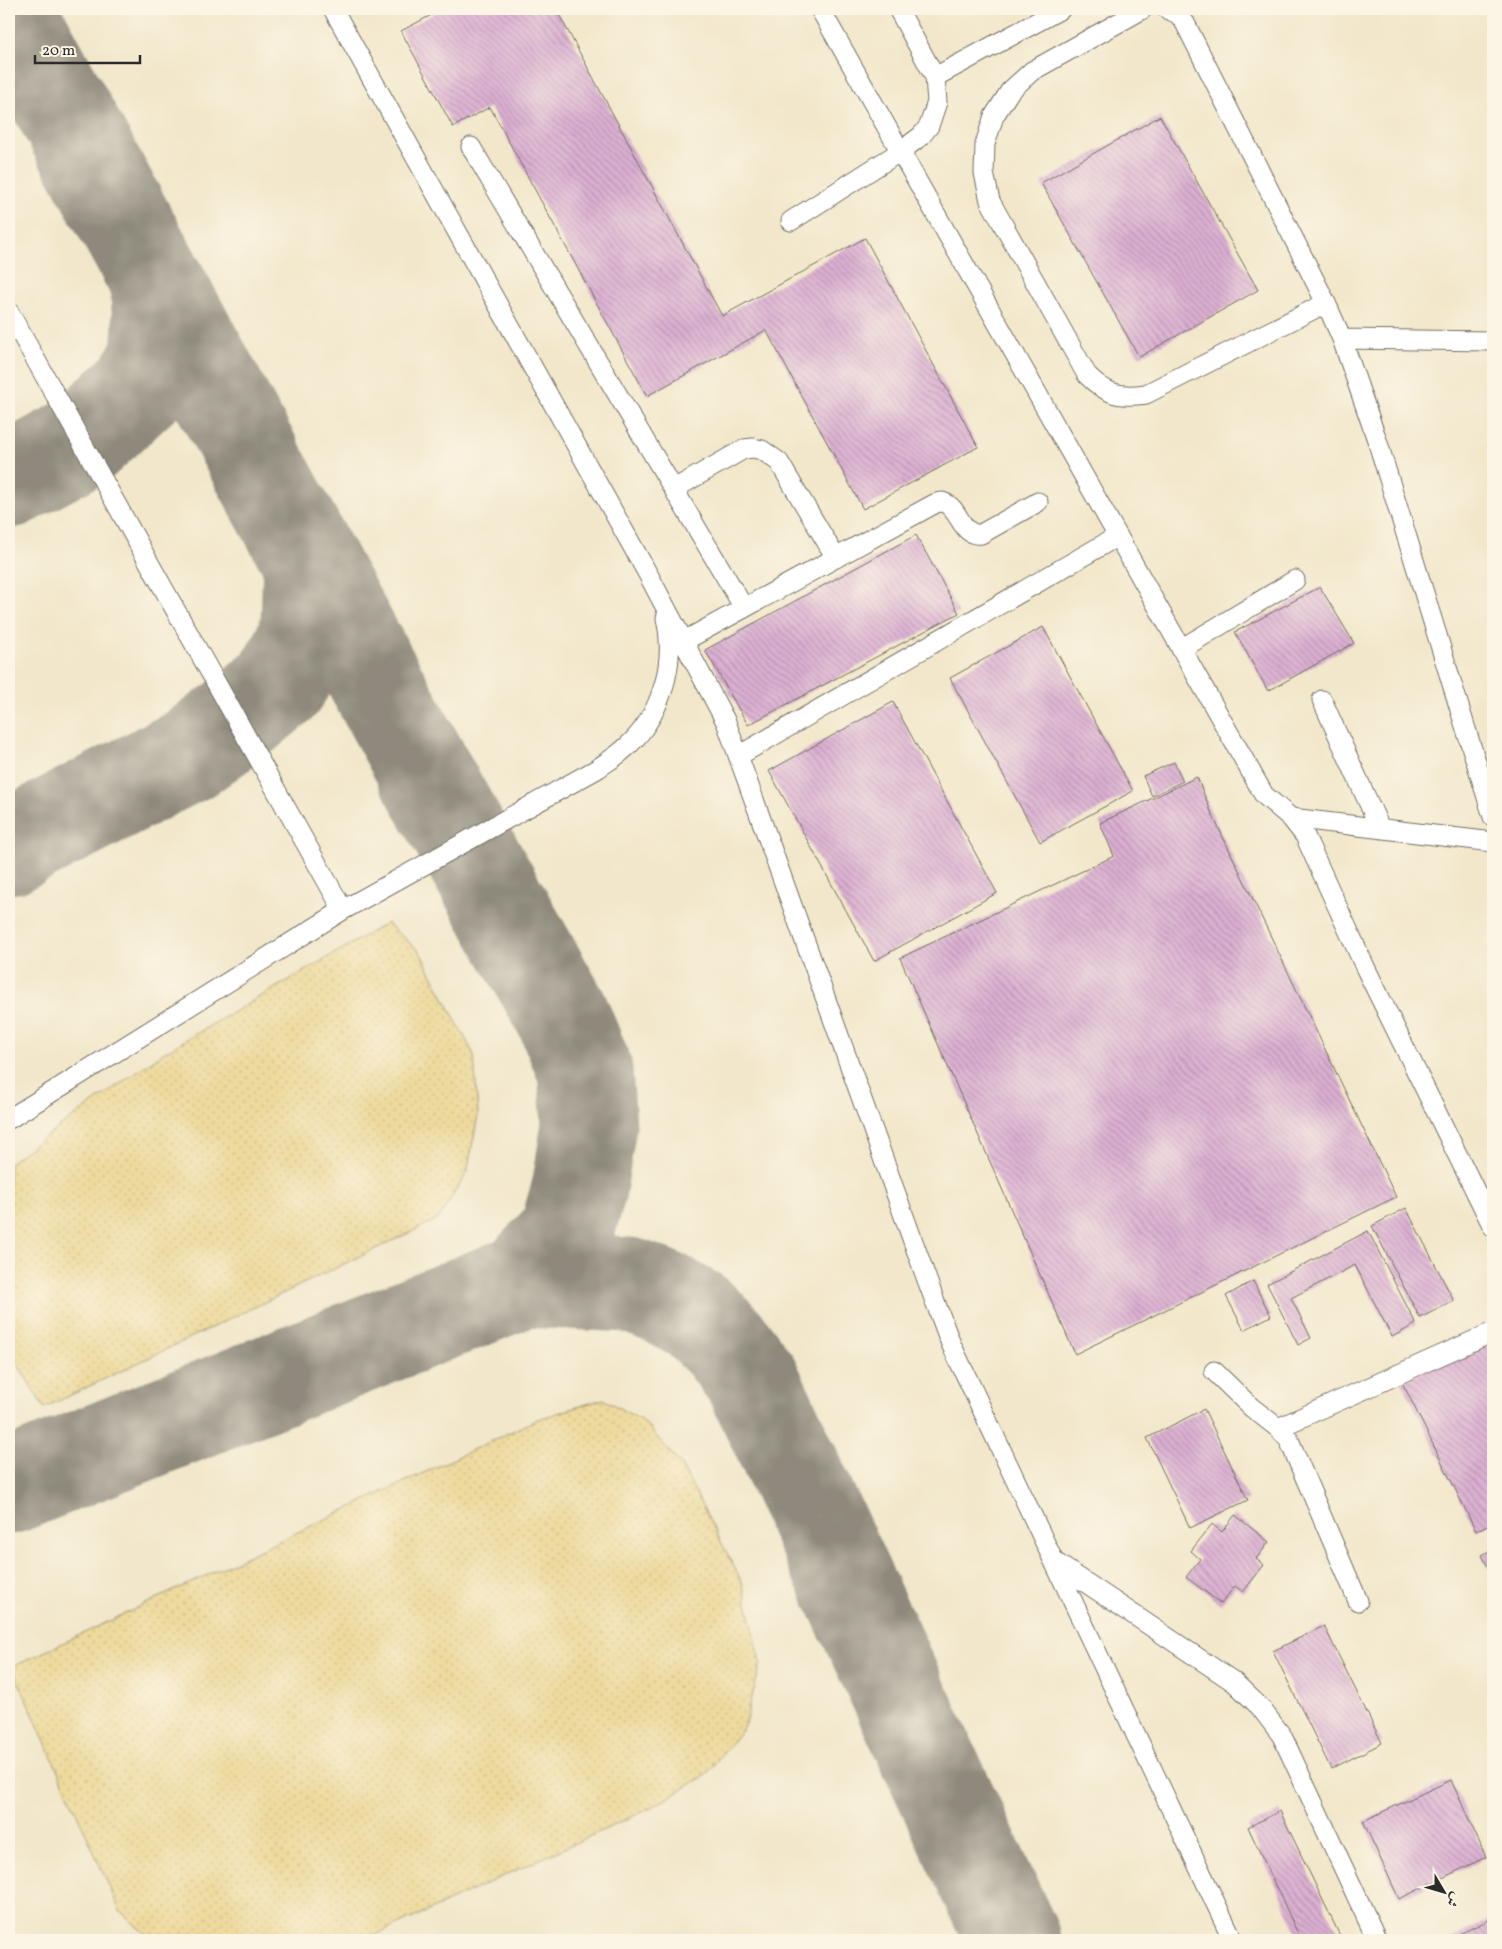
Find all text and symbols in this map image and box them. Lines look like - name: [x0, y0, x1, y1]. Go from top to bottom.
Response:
- scale bar: [35, 32, 140, 64]
- text: 20 m: [42, 41, 75, 62]
- north arrow: [1420, 1866, 1470, 1916]
- text: ش: [1441, 1888, 1465, 1910]

